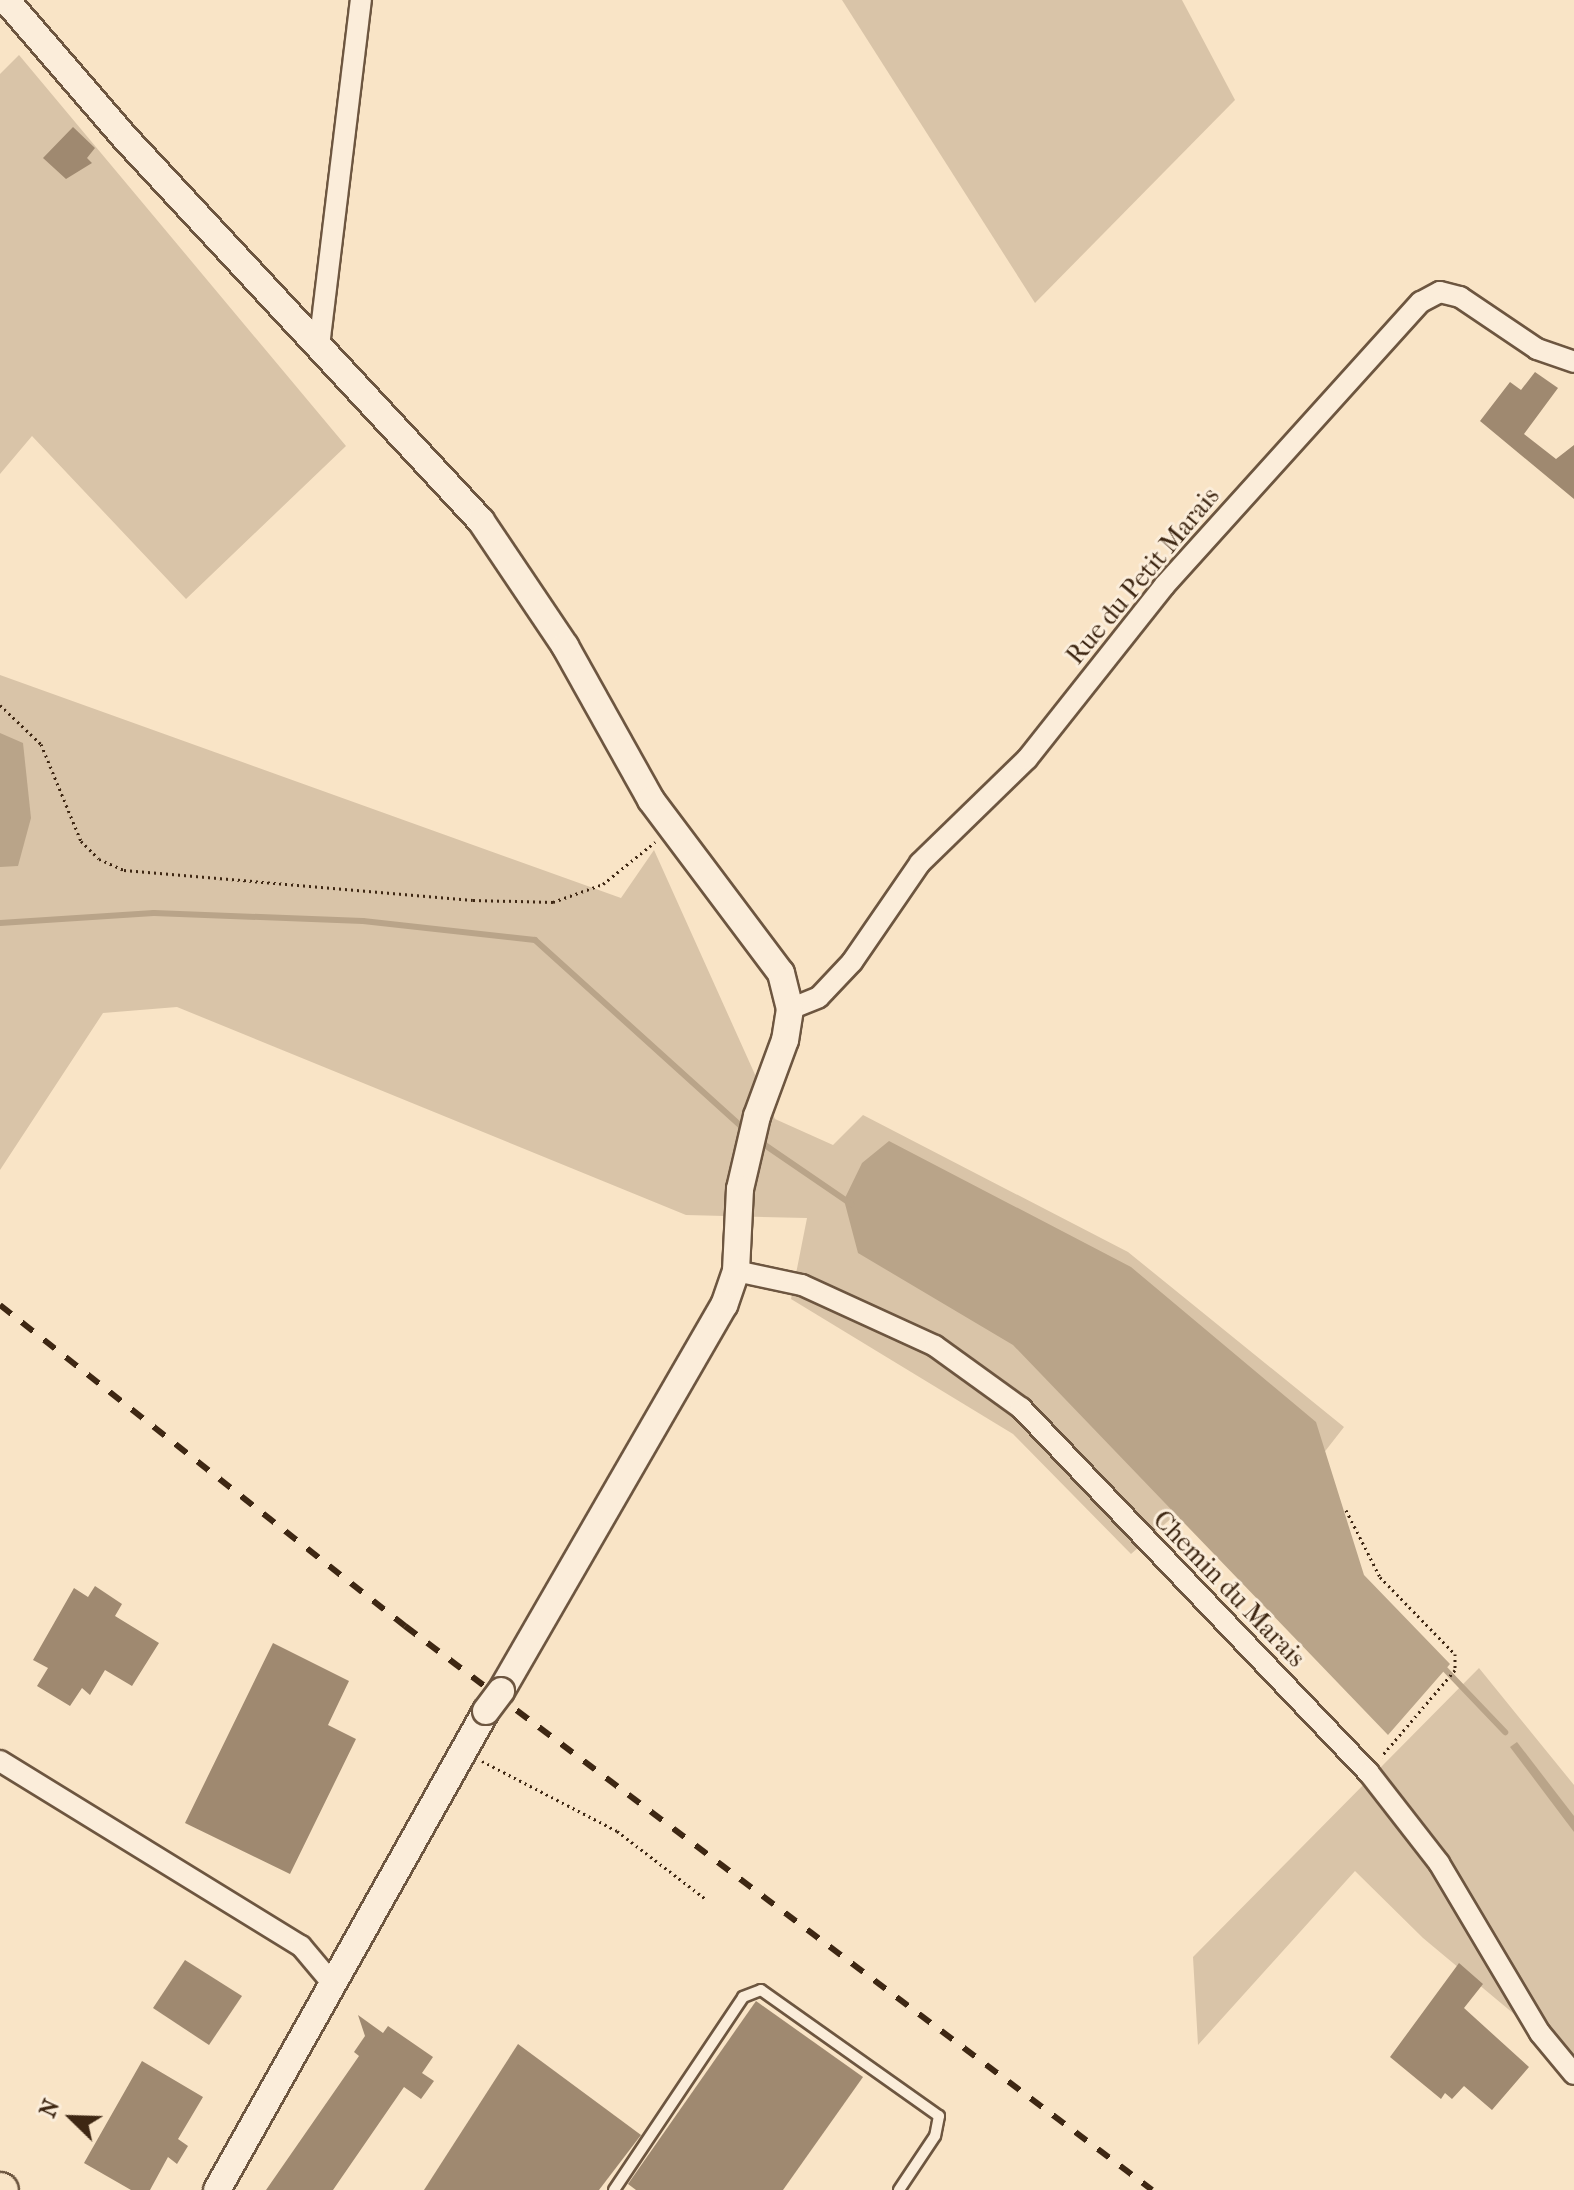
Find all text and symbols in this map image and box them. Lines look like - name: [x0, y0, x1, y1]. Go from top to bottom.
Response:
- street label: Rue du Petit Marais: [1060, 481, 1226, 671]
- street label: Chemin du Marais: [1146, 1504, 1312, 1674]
- north arrow: [32, 2078, 112, 2158]
- text: N: [35, 2096, 65, 2121]

